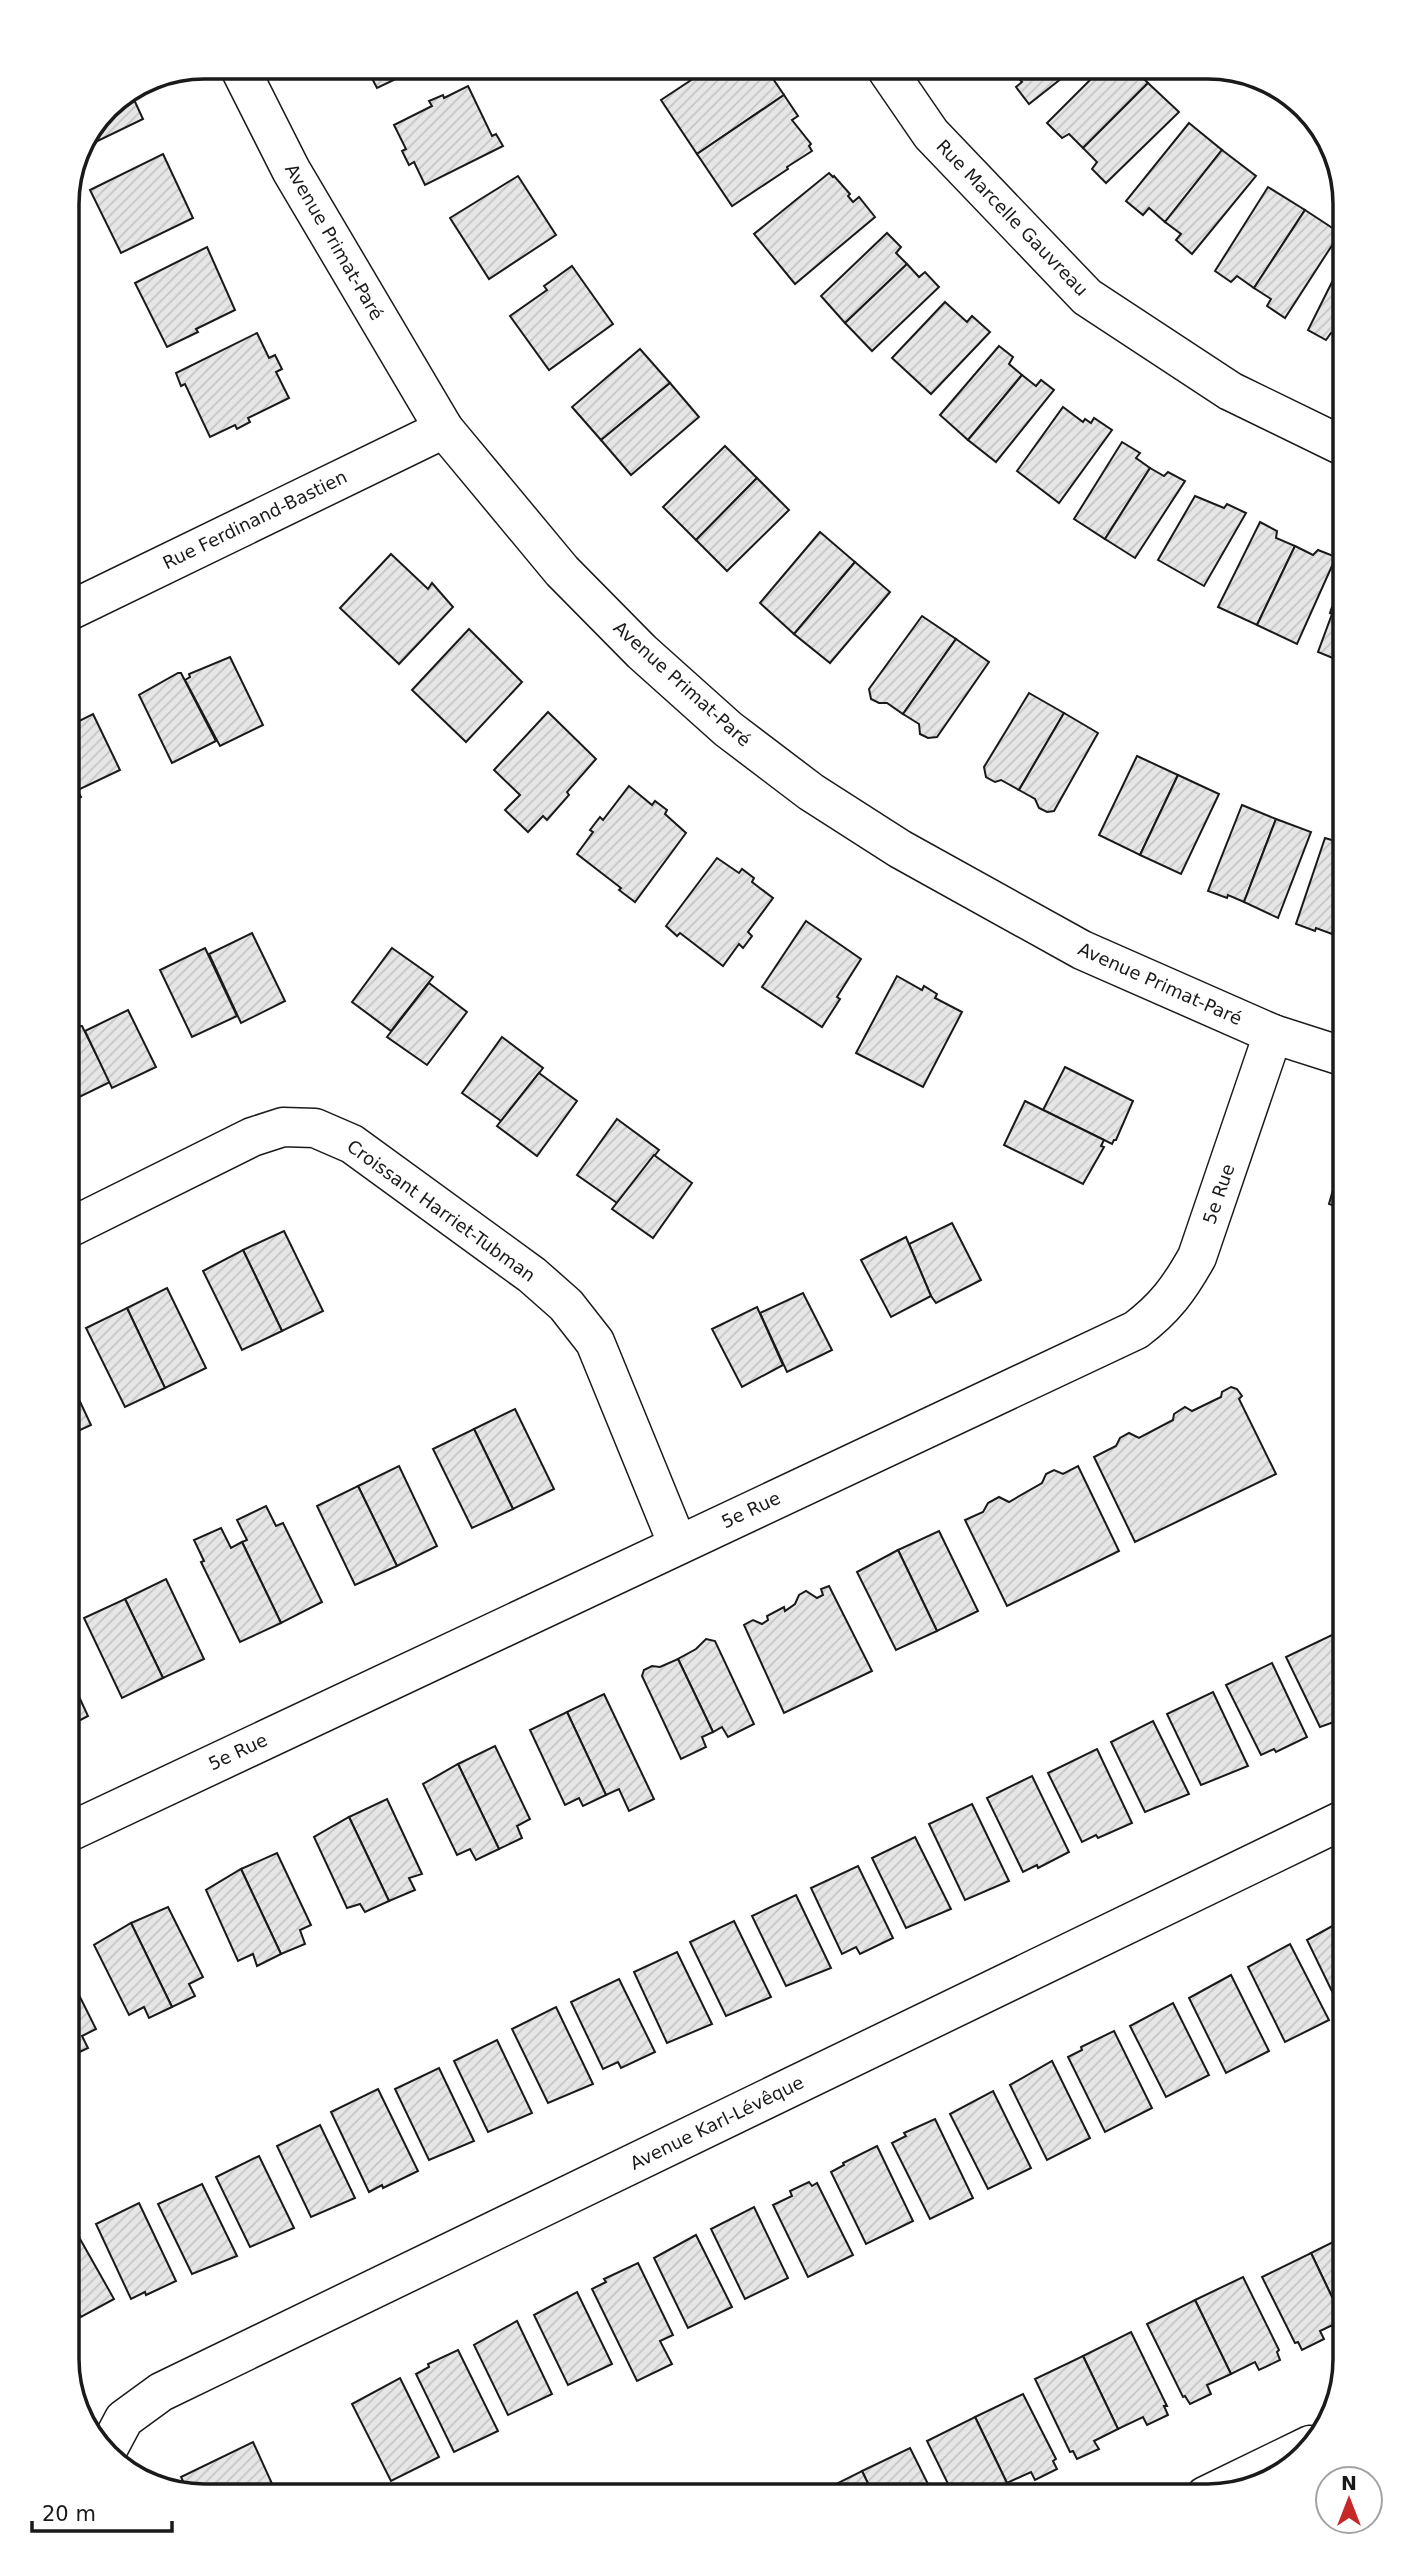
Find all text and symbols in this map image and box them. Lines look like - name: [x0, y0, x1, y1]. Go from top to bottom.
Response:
- street label: Rue Marcelle Gauvreau: [932, 135, 1092, 300]
- street label: Avenue Primat-Paré: [281, 160, 388, 324]
- street label: Rue Ferdinand-Bastien: [159, 466, 350, 573]
- street label: Avenue Primat-Paré: [610, 617, 755, 751]
- street label: Avenue Primat-Paré: [1075, 938, 1245, 1029]
- street label: Croissant Harriet-Tubman: [343, 1135, 540, 1286]
- street label: 5e Rue: [1198, 1161, 1239, 1227]
- street label: 5e Rue: [718, 1487, 784, 1532]
- street label: 5e Rue: [205, 1729, 271, 1774]
- street label: Avenue Karl-Lévêque: [627, 2071, 807, 2174]
- north arrow: [1314, 2465, 1384, 2535]
- text: N: [1341, 2472, 1357, 2494]
- scale bar: [32, 2490, 172, 2534]
- text: 20 m: [42, 2502, 96, 2526]

